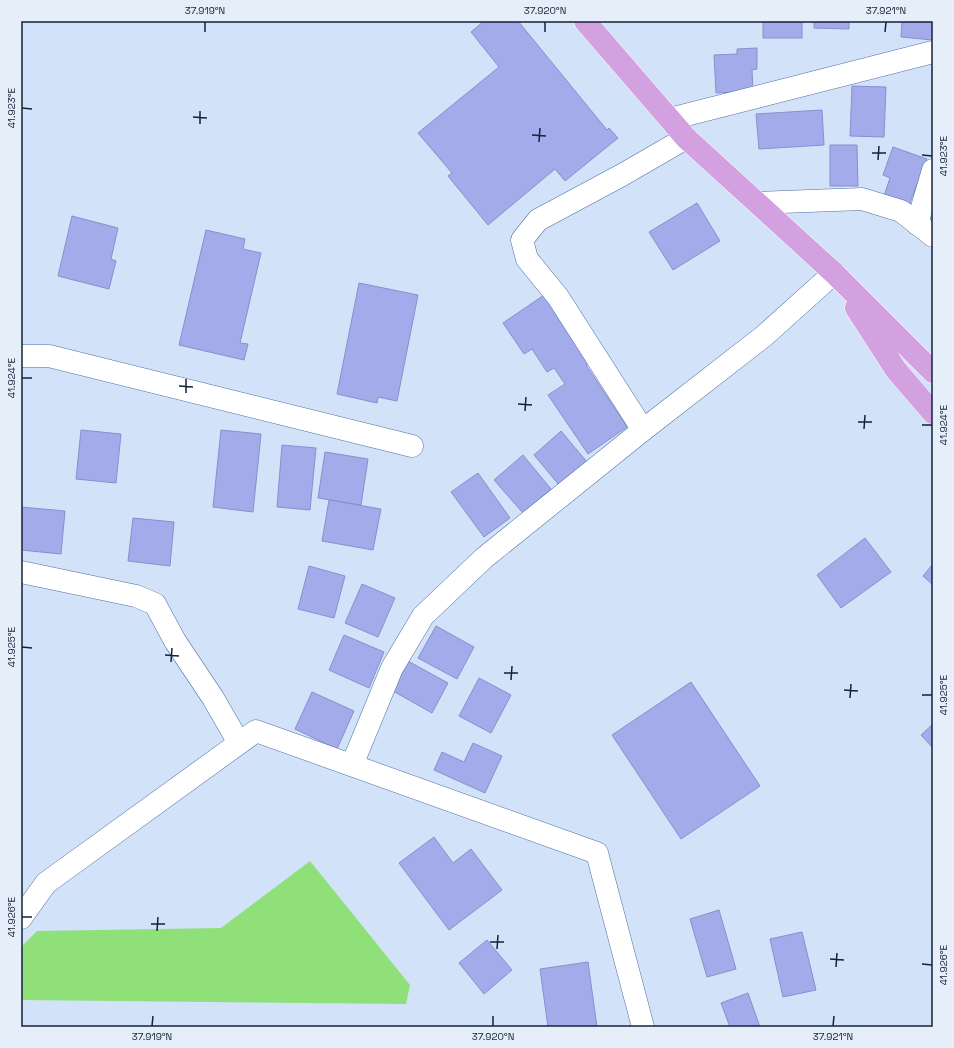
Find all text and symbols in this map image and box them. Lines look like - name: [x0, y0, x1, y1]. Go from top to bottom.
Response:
- text: 37.919°N: [185, 4, 225, 17]
- text: 37.920°N: [524, 4, 566, 17]
- text: 37.921°N: [866, 4, 906, 17]
- text: 41.923°E: [5, 87, 18, 128]
- text: 41.923°E: [937, 135, 950, 176]
- text: 41.924°E: [5, 358, 18, 398]
- text: 41.924°E: [937, 405, 950, 445]
- text: 41.925°E: [5, 626, 18, 667]
- text: 41.925°E: [937, 674, 950, 715]
- text: 41.926°E: [5, 896, 18, 937]
- text: 41.926°E: [937, 944, 950, 985]
- text: 37.919°N: [132, 1030, 172, 1043]
- text: 37.920°N: [472, 1030, 514, 1043]
- text: 37.921°N: [813, 1030, 853, 1043]

